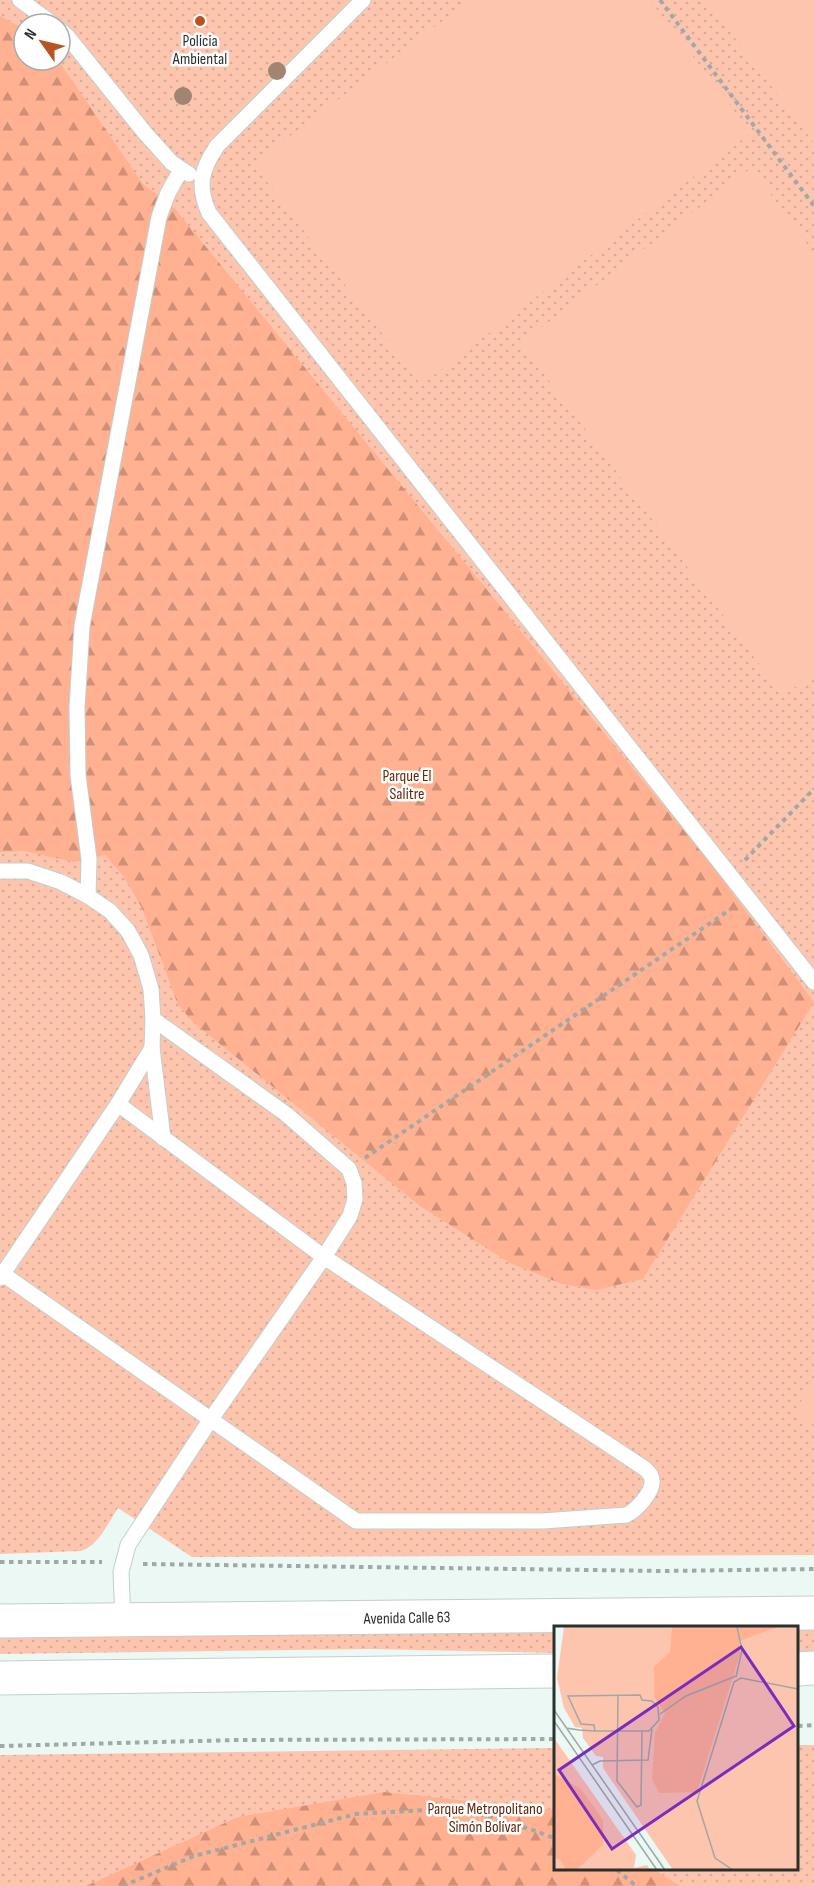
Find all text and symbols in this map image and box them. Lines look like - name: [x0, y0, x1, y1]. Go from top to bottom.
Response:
- north arrow: [12, 12, 72, 72]
- marker: Policia Ambiental: [193, 14, 207, 28]
- text: N: [21, 26, 41, 43]
- place label: Policia Ambiental: [172, 32, 227, 69]
- park label: Parque El Salitre: [383, 767, 431, 804]
- street label: Avenida Calle 63: [363, 1608, 451, 1629]
- inset map: [554, 1626, 799, 1871]
- park label: Parque Metropolitano Simón Bolívar: [427, 1800, 543, 1837]

